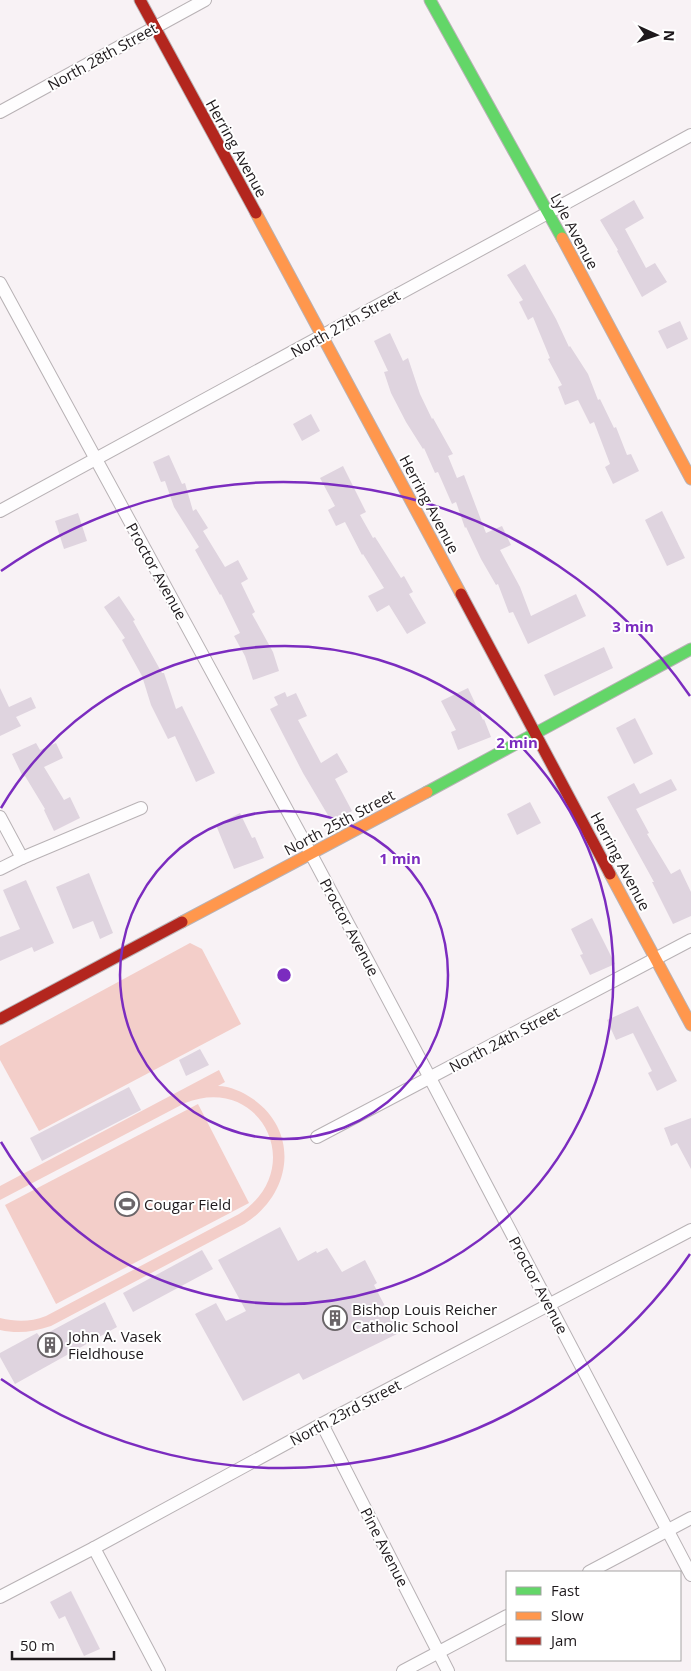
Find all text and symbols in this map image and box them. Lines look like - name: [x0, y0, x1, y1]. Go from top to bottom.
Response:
- north arrow: [631, 10, 681, 60]
- street label: North 28th Street: [44, 18, 160, 94]
- text: N: [660, 30, 679, 42]
- street label: Herring Avenue: [202, 95, 272, 201]
- street label: Lyle Avenue: [547, 189, 603, 273]
- street label: North 27th Street: [287, 285, 403, 361]
- street label: Herring Avenue: [396, 451, 464, 557]
- street label: Proctor Avenue: [122, 519, 192, 623]
- text: 3 min: [612, 616, 654, 636]
- text: 2 min: [496, 732, 538, 752]
- street label: North 25th Street: [280, 784, 398, 860]
- street label: Herring Avenue: [587, 808, 655, 914]
- text: 1 min: [379, 848, 421, 868]
- street label: Proctor Avenue: [316, 875, 384, 979]
- centre of rings: [275, 966, 293, 984]
- street label: North 24th Street: [445, 1001, 563, 1077]
- sports icon: Cougar Field: [114, 1191, 140, 1217]
- place label: Cougar Field: [144, 1194, 231, 1214]
- street label: Proctor Avenue: [505, 1233, 573, 1337]
- place label: Bishop Louis Reicher Catholic School: [352, 1299, 497, 1336]
- building icon: Bishop Louis Reicher Catholic School: [322, 1305, 348, 1331]
- place label: John A. Vasek Fieldhouse: [66, 1326, 162, 1363]
- building icon: John A. Vasek Fieldhouse: [37, 1332, 63, 1358]
- street label: North 23rd Street: [286, 1374, 404, 1450]
- street label: Pine Avenue: [356, 1504, 414, 1590]
- legend: [506, 1571, 681, 1661]
- text: Fast: [551, 1580, 580, 1600]
- text: Slow: [551, 1605, 584, 1625]
- scale bar: [12, 1628, 115, 1660]
- text: Jam: [549, 1630, 577, 1650]
- text: 50 m: [20, 1635, 55, 1655]

